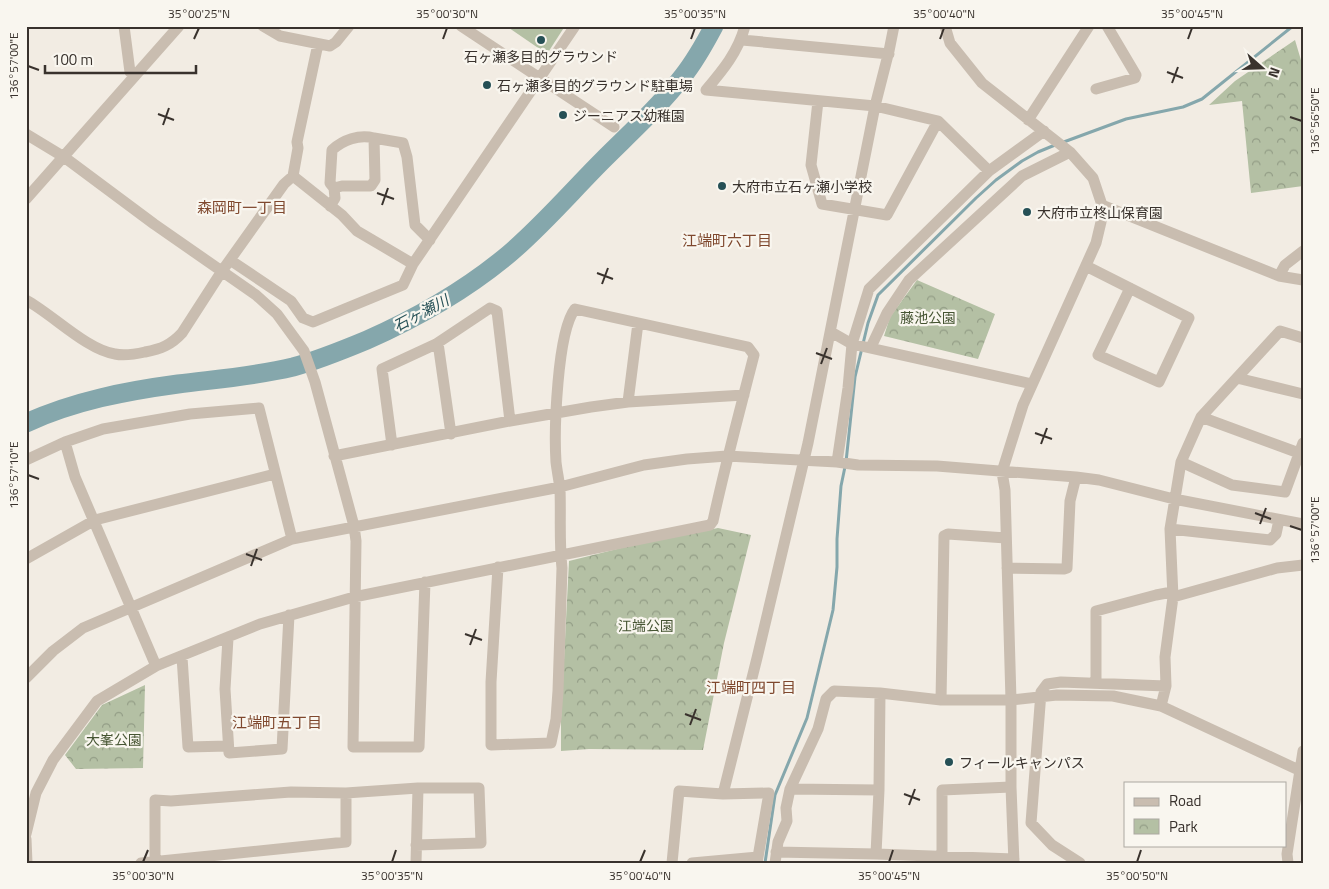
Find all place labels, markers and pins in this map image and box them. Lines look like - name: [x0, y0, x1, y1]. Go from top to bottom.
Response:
- marker: 石ヶ瀬多目的グラウンド: [535, 34, 547, 46]
- place label: 石ヶ瀬多目的グラウンド: [464, 46, 618, 67]
- place label: 石ヶ瀬多目的グラウンド駐車場: [497, 75, 693, 96]
- marker: 石ヶ瀬多目的グラウンド駐車場: [481, 79, 493, 91]
- place label: ジーニアス幼稚園: [573, 105, 685, 126]
- marker: ジーニアス幼稚園: [557, 109, 569, 121]
- place label: 大府市立石ヶ瀬小学校: [732, 176, 872, 197]
- marker: 大府市立石ヶ瀬小学校: [716, 180, 728, 192]
- place label: 大府市立柊山保育園: [1037, 202, 1163, 223]
- marker: 大府市立柊山保育園: [1021, 206, 1033, 218]
- place label: フィールキャンパス: [959, 752, 1085, 773]
- marker: フィールキャンパス: [943, 756, 955, 768]

